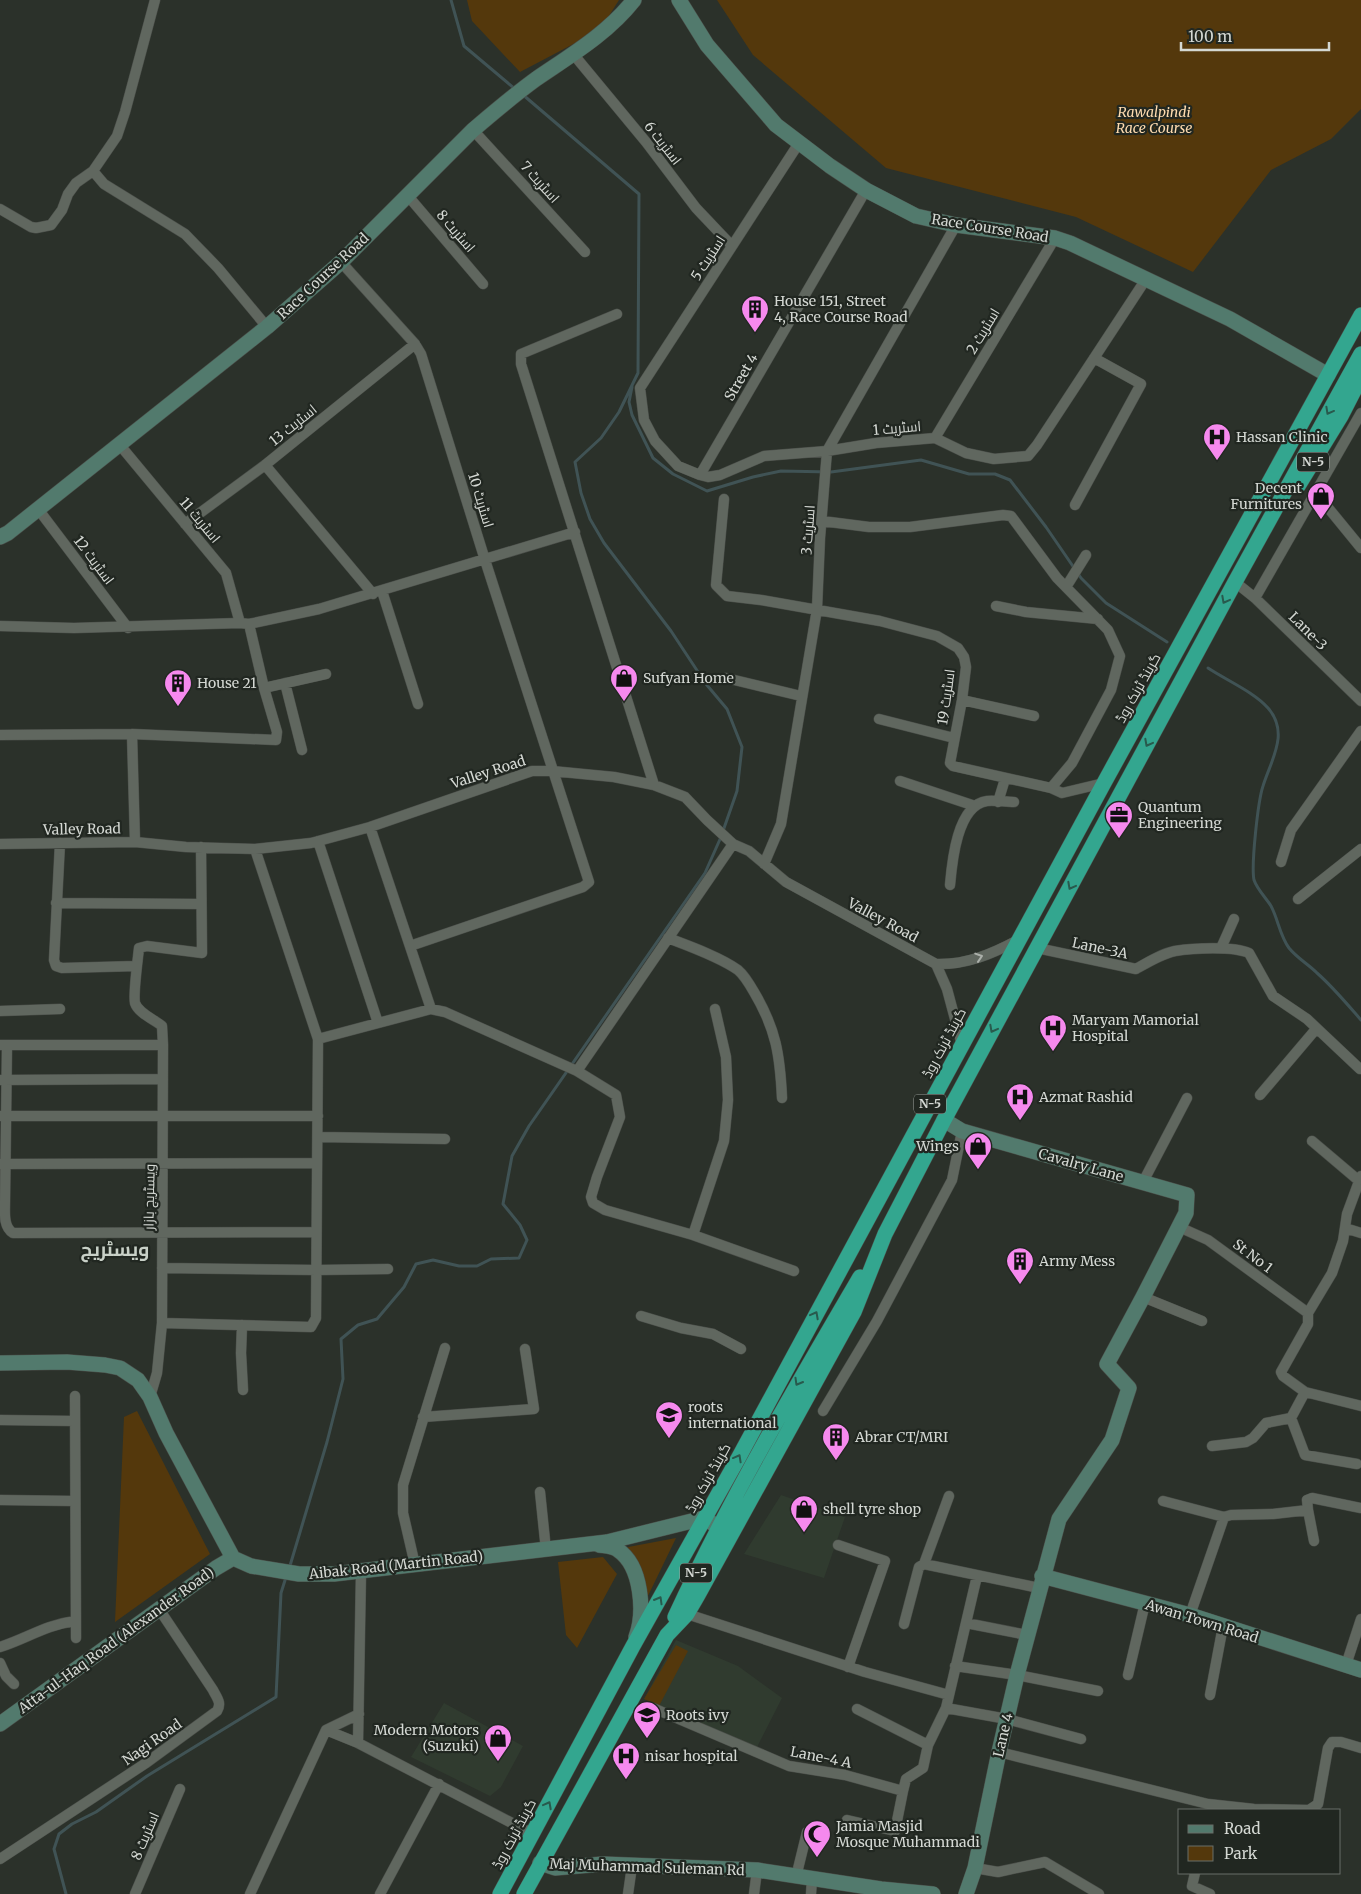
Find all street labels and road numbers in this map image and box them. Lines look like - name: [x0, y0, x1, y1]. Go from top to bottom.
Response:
- street label: اسٹریٹ 6: [640, 118, 686, 168]
- street label: اسٹریٹ 7: [517, 157, 563, 207]
- street label: اسٹریٹ 8: [433, 206, 479, 256]
- street label: Race Course Road: [930, 210, 1050, 246]
- street label: Race Course Road: [274, 229, 373, 323]
- street label: اسٹریٹ 5: [687, 232, 729, 284]
- street label: اسٹریٹ 2: [962, 305, 1004, 357]
- street label: Street 4: [720, 350, 762, 404]
- street label: اسٹریٹ 13: [266, 400, 320, 450]
- street label: اسٹریٹ 1: [872, 417, 922, 439]
- road number: N-5: [1297, 452, 1329, 472]
- street label: اسٹریٹ 10: [464, 470, 498, 530]
- street label: اسٹریٹ 11: [176, 493, 224, 547]
- street label: اسٹریٹ 3: [797, 504, 819, 556]
- street label: اسٹریٹ 12: [70, 532, 118, 588]
- street label: Lane-3: [1285, 608, 1331, 654]
- street label: گرینڈ ٹرنک روڈ: [1112, 650, 1164, 726]
- street label: اسٹریٹ 19: [933, 668, 959, 726]
- street label: Valley Road: [447, 751, 528, 793]
- street label: Valley Road: [42, 819, 122, 839]
- street label: Valley Road: [844, 893, 922, 946]
- street label: Lane-3A: [1070, 933, 1130, 963]
- street label: گرینڈ ٹرنک روڈ: [918, 1005, 970, 1081]
- road number: N-5: [914, 1094, 946, 1114]
- street label: Cavalry Lane: [1036, 1144, 1126, 1186]
- street label: ویسٹریج بازار: [139, 1164, 159, 1231]
- street label: St No 1: [1229, 1235, 1277, 1277]
- street label: گرینڈ ٹرنک روڈ: [682, 1440, 734, 1516]
- street label: Aibak Road (Martin Road): [307, 1547, 484, 1583]
- street label: Atta-ul-Haq Road (Alexander Road): [14, 1563, 218, 1718]
- road number: N-5: [680, 1564, 712, 1582]
- street label: Awan Town Road: [1142, 1595, 1261, 1647]
- street label: Lane 4: [989, 1711, 1017, 1759]
- street label: Nagi Road: [119, 1715, 186, 1769]
- street label: Lane-4 A: [789, 1742, 853, 1772]
- street label: گرینڈ ٹرنک روڈ: [488, 1796, 540, 1872]
- street label: اسٹریٹ 8: [127, 1809, 163, 1863]
- street label: Maj Muhammad Suleman Rd: [549, 1855, 746, 1879]

